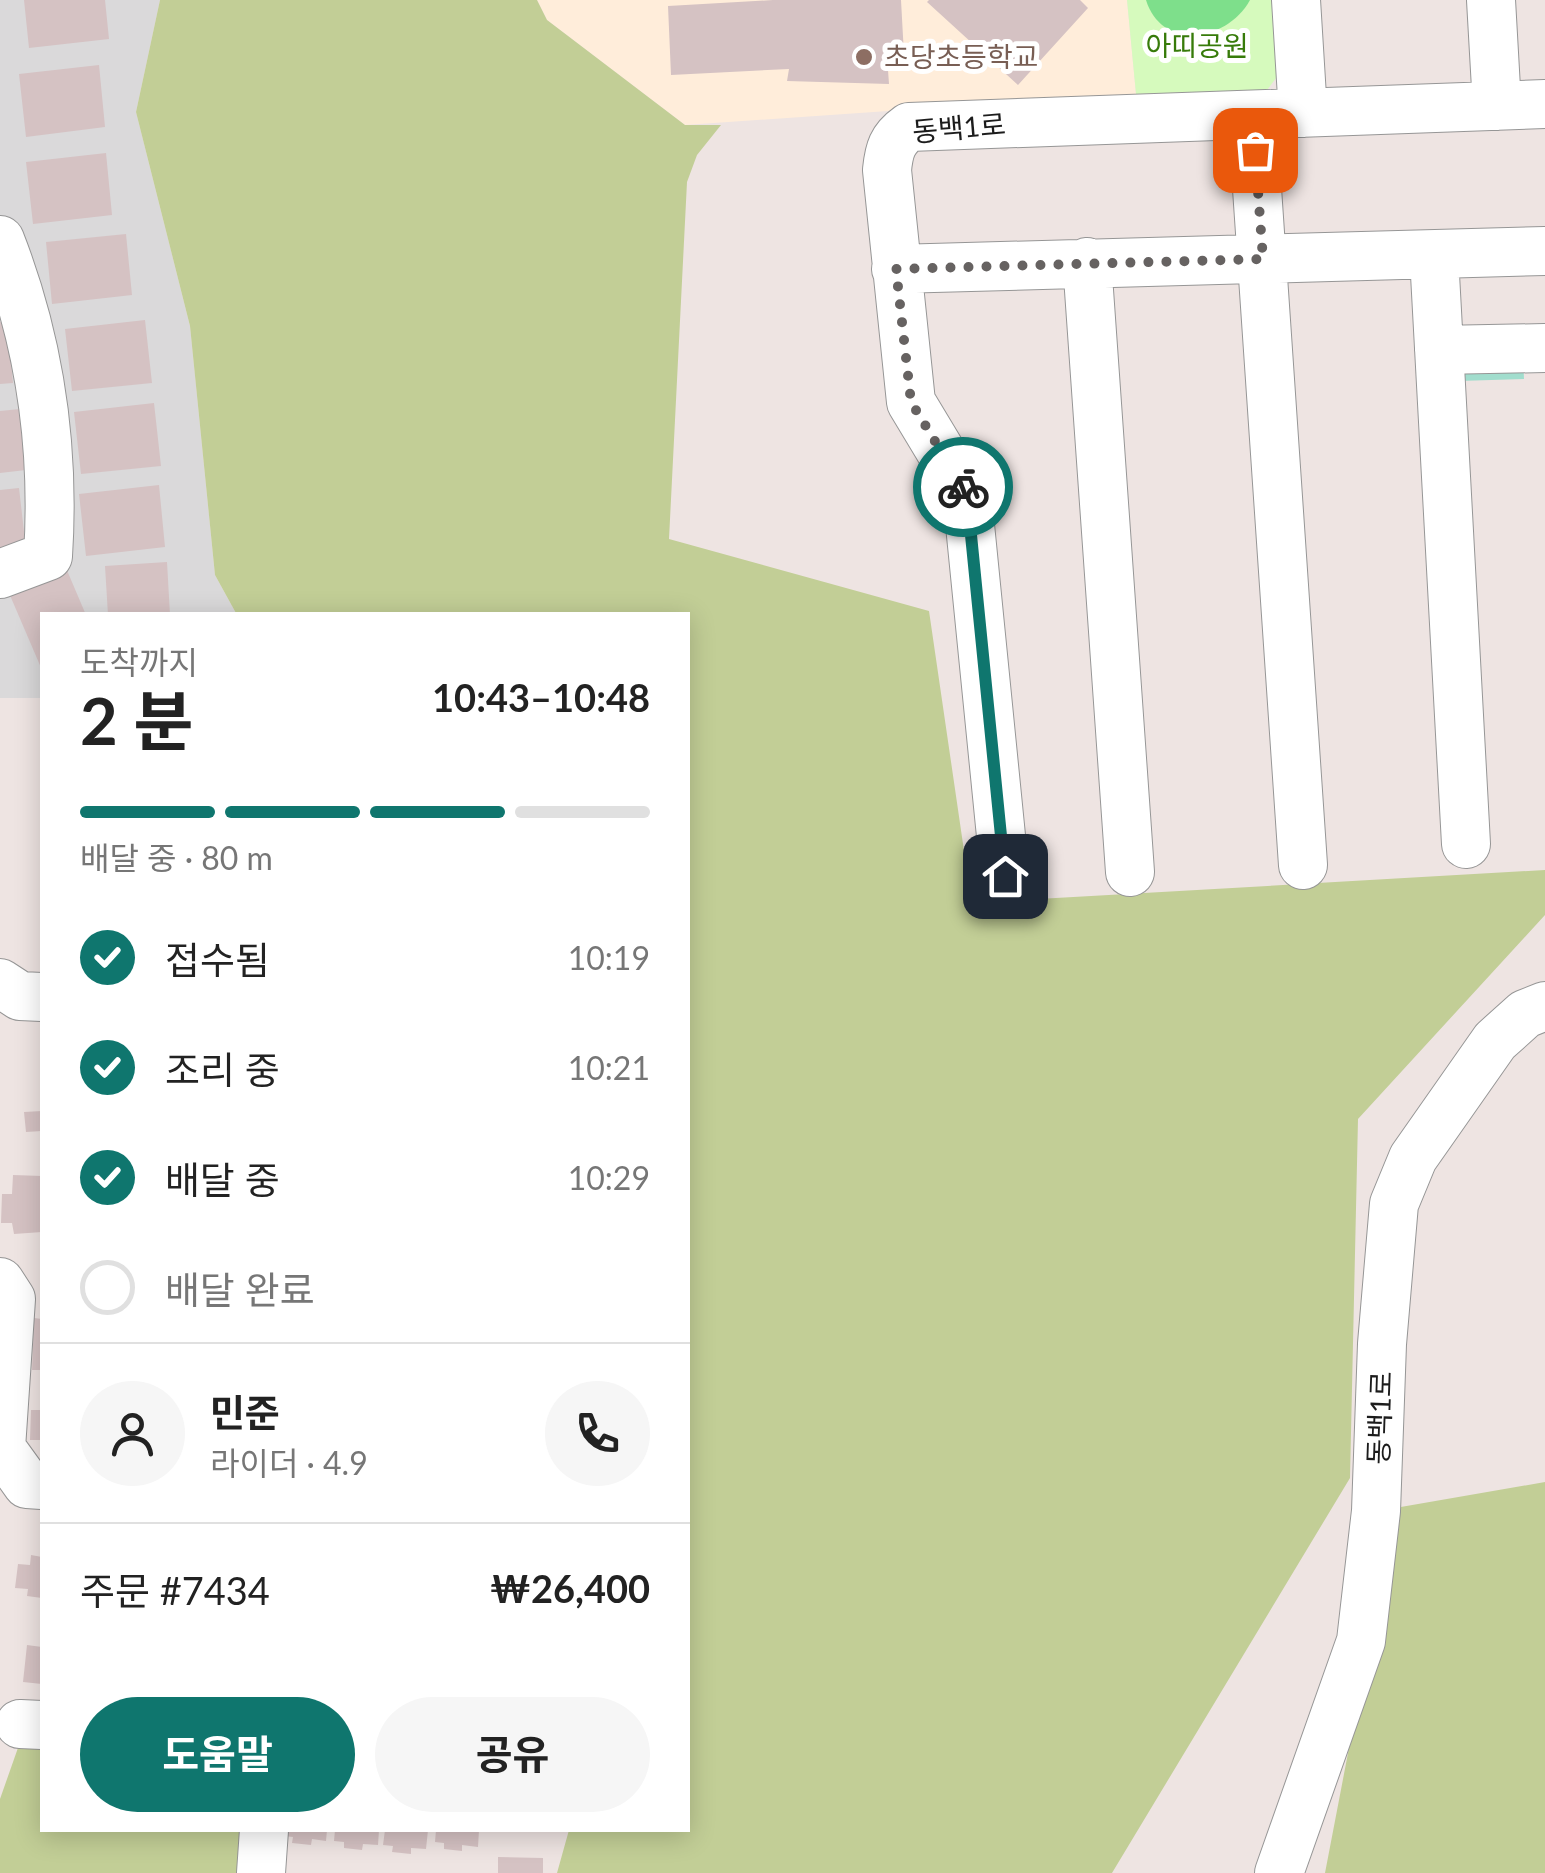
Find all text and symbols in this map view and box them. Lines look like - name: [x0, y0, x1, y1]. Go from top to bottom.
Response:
- park label: 아띠공원: [1145, 28, 1249, 62]
- place label: 초당초등학교: [884, 39, 1039, 73]
- marker: 초당초등학교: [853, 46, 875, 68]
- street label: 동백1로: [911, 106, 1007, 148]
- pin: [1213, 108, 1298, 193]
- icon: bag: [1228, 123, 1283, 178]
- courier: [913, 437, 1013, 537]
- icon: bike: [936, 460, 991, 515]
- text: 도착까지: [80, 642, 198, 681]
- text: 10:43–10:48: [432, 674, 650, 720]
- text: 2 분: [80, 681, 193, 759]
- pin: [963, 834, 1048, 919]
- text: 배달 중 · 80 m: [80, 838, 273, 877]
- icon: home: [978, 849, 1033, 904]
- icon: check: [80, 930, 135, 985]
- text: 접수됨: [165, 936, 270, 982]
- text: 10:19: [568, 938, 650, 977]
- icon: check: [80, 1040, 135, 1095]
- text: 조리 중: [165, 1046, 280, 1092]
- text: 10:21: [568, 1048, 650, 1087]
- icon: check: [80, 1150, 135, 1205]
- text: 배달 중: [165, 1156, 280, 1202]
- text: 10:29: [568, 1158, 650, 1197]
- text: 배달 완료: [165, 1266, 315, 1312]
- street label: 동백1로: [1360, 1371, 1398, 1465]
- button: person: [80, 1381, 185, 1486]
- button: phone: [545, 1381, 650, 1486]
- text: 민준: [210, 1389, 280, 1435]
- text: 라이더 · 4.9: [210, 1443, 368, 1482]
- text: ₩26,400: [490, 1565, 650, 1611]
- text: 주문 #7434: [80, 1567, 270, 1613]
- button: 도움말: [80, 1697, 355, 1812]
- button: 공유: [375, 1697, 650, 1812]

